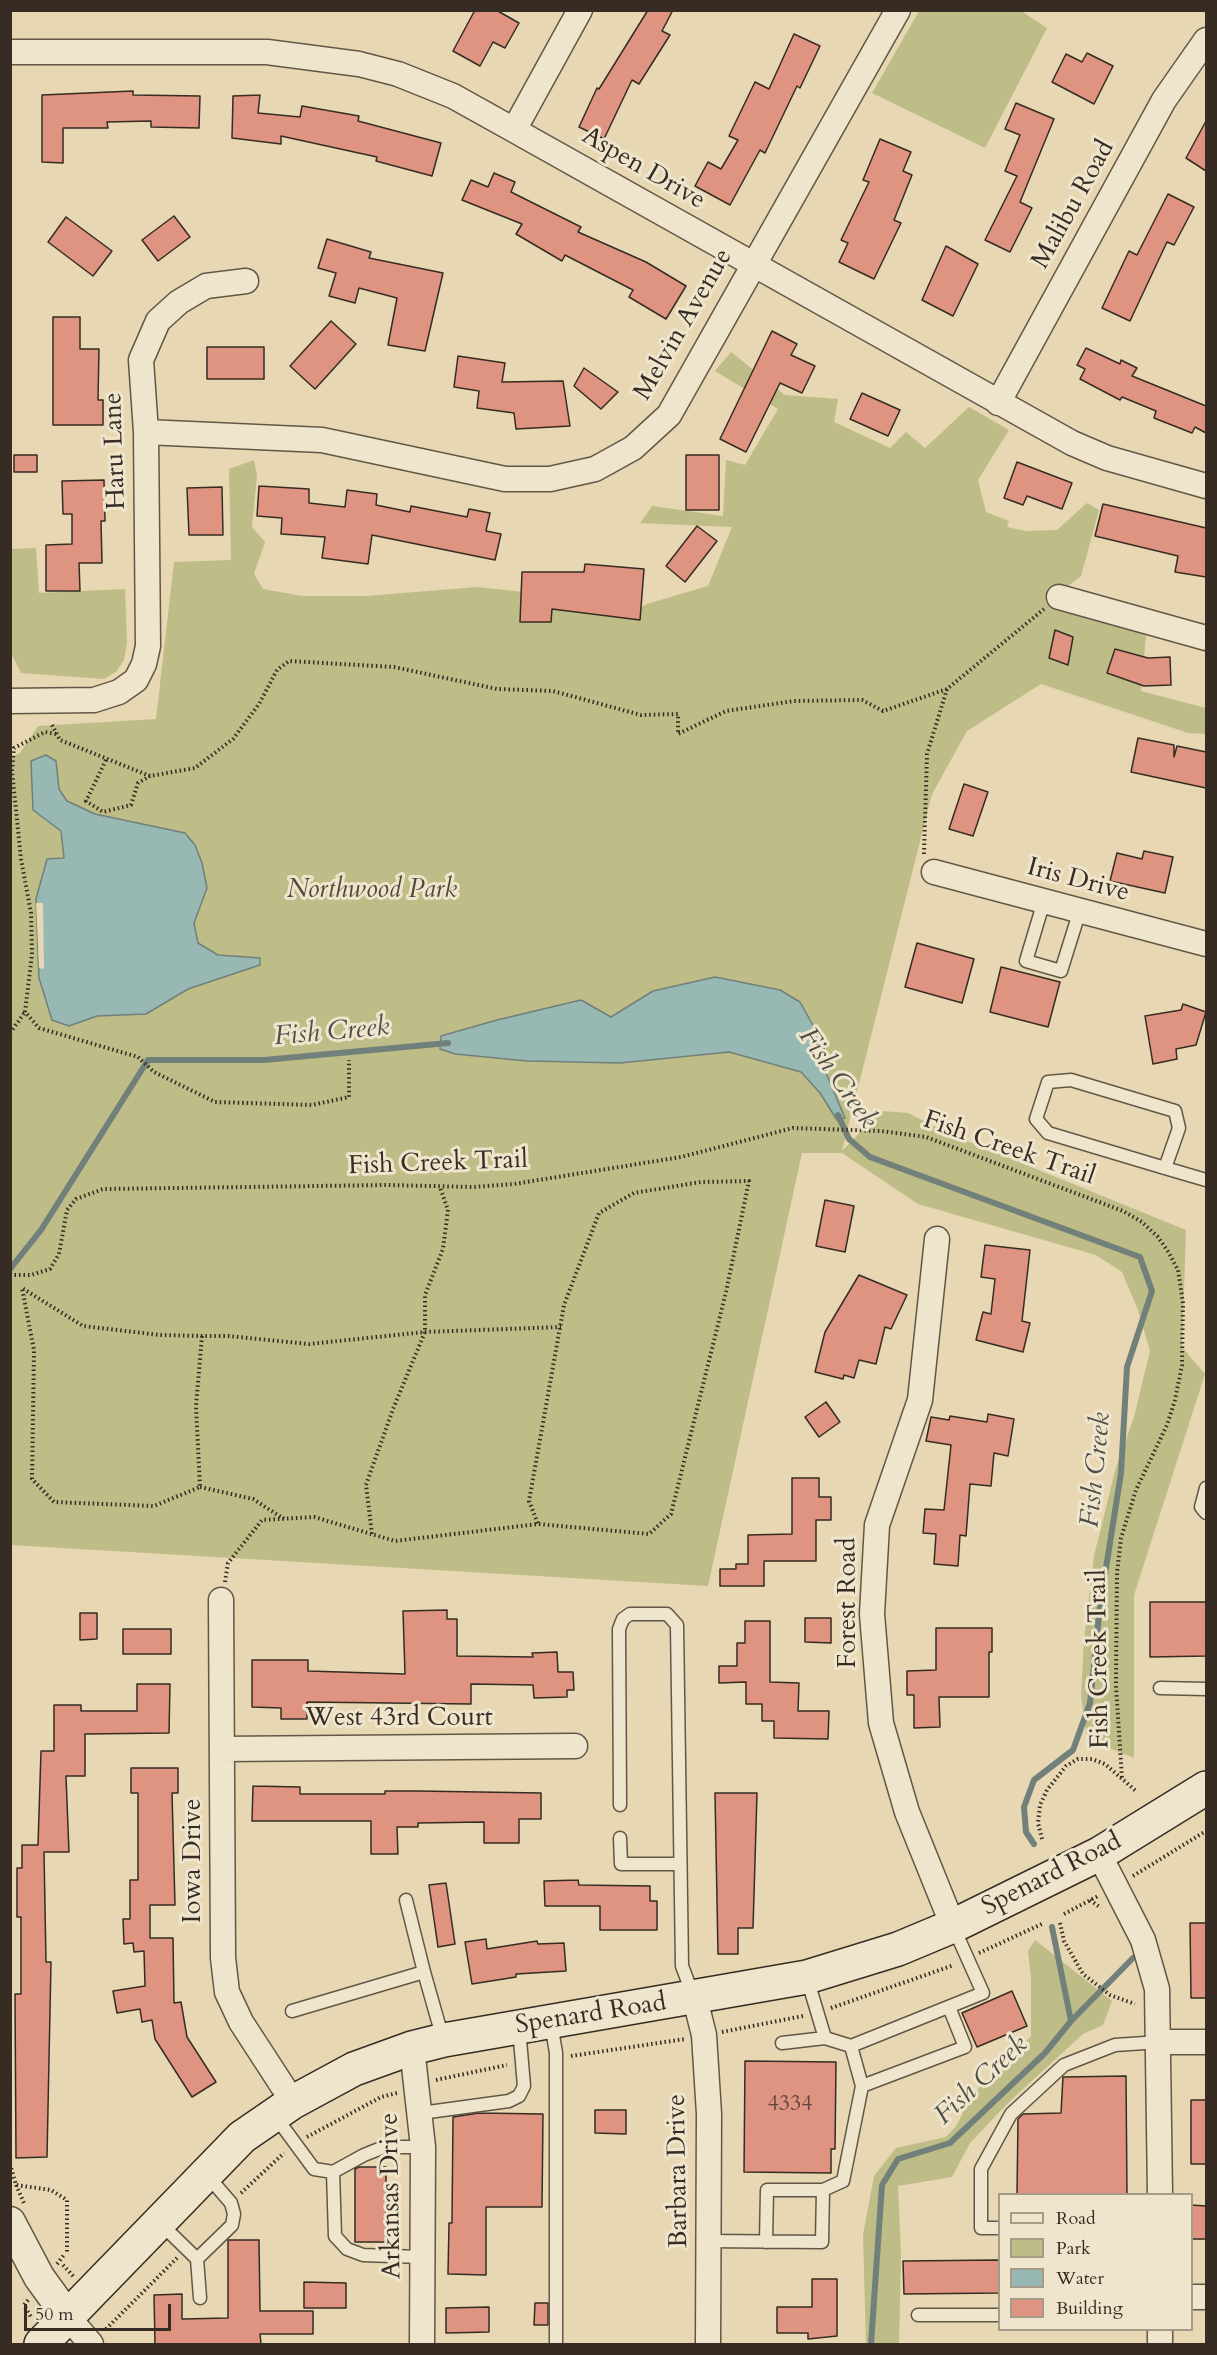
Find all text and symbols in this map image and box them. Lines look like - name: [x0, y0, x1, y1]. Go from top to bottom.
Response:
- street label: Aspen Drive: [576, 121, 710, 217]
- street label: Malibu Road: [1026, 135, 1122, 275]
- street label: Melvin Avenue: [628, 244, 740, 406]
- street label: Haru Lane: [98, 392, 134, 510]
- street label: Iris Drive: [1024, 852, 1132, 910]
- park label: Northwood Park: [287, 875, 457, 907]
- water label: Fish Creek: [273, 1012, 391, 1054]
- water label: Fish Creek: [791, 1022, 883, 1136]
- street label: Fish Creek Trail: [919, 1105, 1099, 1193]
- street label: Fish Creek Trail: [348, 1145, 528, 1183]
- water label: Fish Creek: [1075, 1411, 1119, 1529]
- street label: Forest Road: [833, 1537, 865, 1669]
- street label: Fish Creek Trail: [1083, 1569, 1117, 1749]
- street label: West 43rd Court: [305, 1703, 493, 1735]
- street label: Iowa Drive: [178, 1799, 210, 1923]
- street label: Spenard Road: [977, 1827, 1127, 1923]
- street label: Spenard Road: [513, 1988, 669, 2042]
- water label: Fish Creek: [929, 2030, 1035, 2132]
- house number: 4334: [767, 2092, 813, 2118]
- street label: Barbara Drive: [662, 2094, 696, 2248]
- street label: Arkansas Drive: [375, 2113, 409, 2279]
- legend: [998, 2193, 1193, 2331]
- text: Road: [1056, 2206, 1096, 2231]
- text: Park: [1056, 2236, 1091, 2261]
- text: Water: [1056, 2266, 1104, 2291]
- scale bar: [27, 2292, 174, 2330]
- text: Building: [1056, 2296, 1123, 2321]
- text: 50 m: [35, 2302, 74, 2327]

